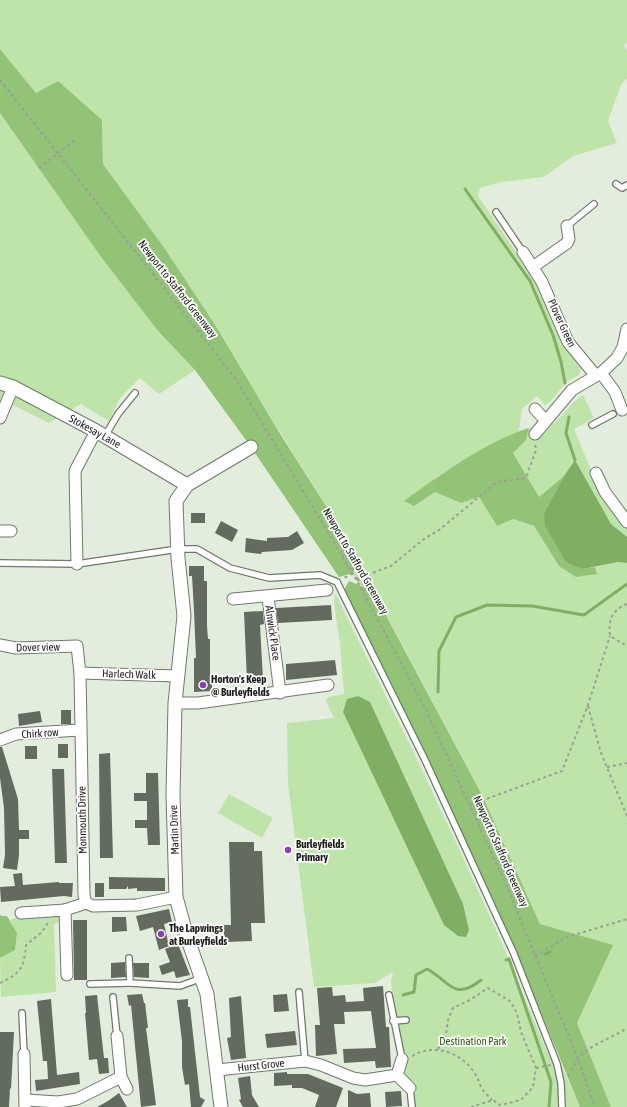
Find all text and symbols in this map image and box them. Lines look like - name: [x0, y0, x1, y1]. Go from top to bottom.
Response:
- street label: Newport to Stafford Greenway: [136, 238, 220, 340]
- street label: Plover Green: [546, 297, 578, 349]
- street label: Stokesay Lane: [67, 412, 123, 450]
- street label: Newport to Stafford Greenway: [321, 506, 392, 616]
- street label: Alnwick Place: [263, 605, 283, 661]
- street label: Dover view: [16, 641, 60, 653]
- street label: Harlech Walk: [102, 667, 156, 681]
- place label: Horton's Keep @ Burleyfields: [211, 673, 270, 698]
- marker: Horton's Keep @ Burleyfields: [198, 680, 208, 690]
- street label: Chirk row: [21, 726, 59, 740]
- street label: Monmouth Drive: [75, 786, 89, 854]
- street label: Newport to Stafford Greenway: [471, 794, 531, 909]
- street label: Martin Drive: [167, 805, 181, 855]
- place label: Burleyfields Primary: [296, 838, 345, 863]
- marker: Burleyfields Primary: [283, 845, 293, 855]
- place label: The Lapwings at Burleyfields: [169, 922, 227, 947]
- marker: The Lapwings at Burleyfields: [156, 929, 166, 939]
- park label: Destination Park: [439, 1035, 507, 1047]
- street label: Hurst Grove: [237, 1057, 285, 1073]

